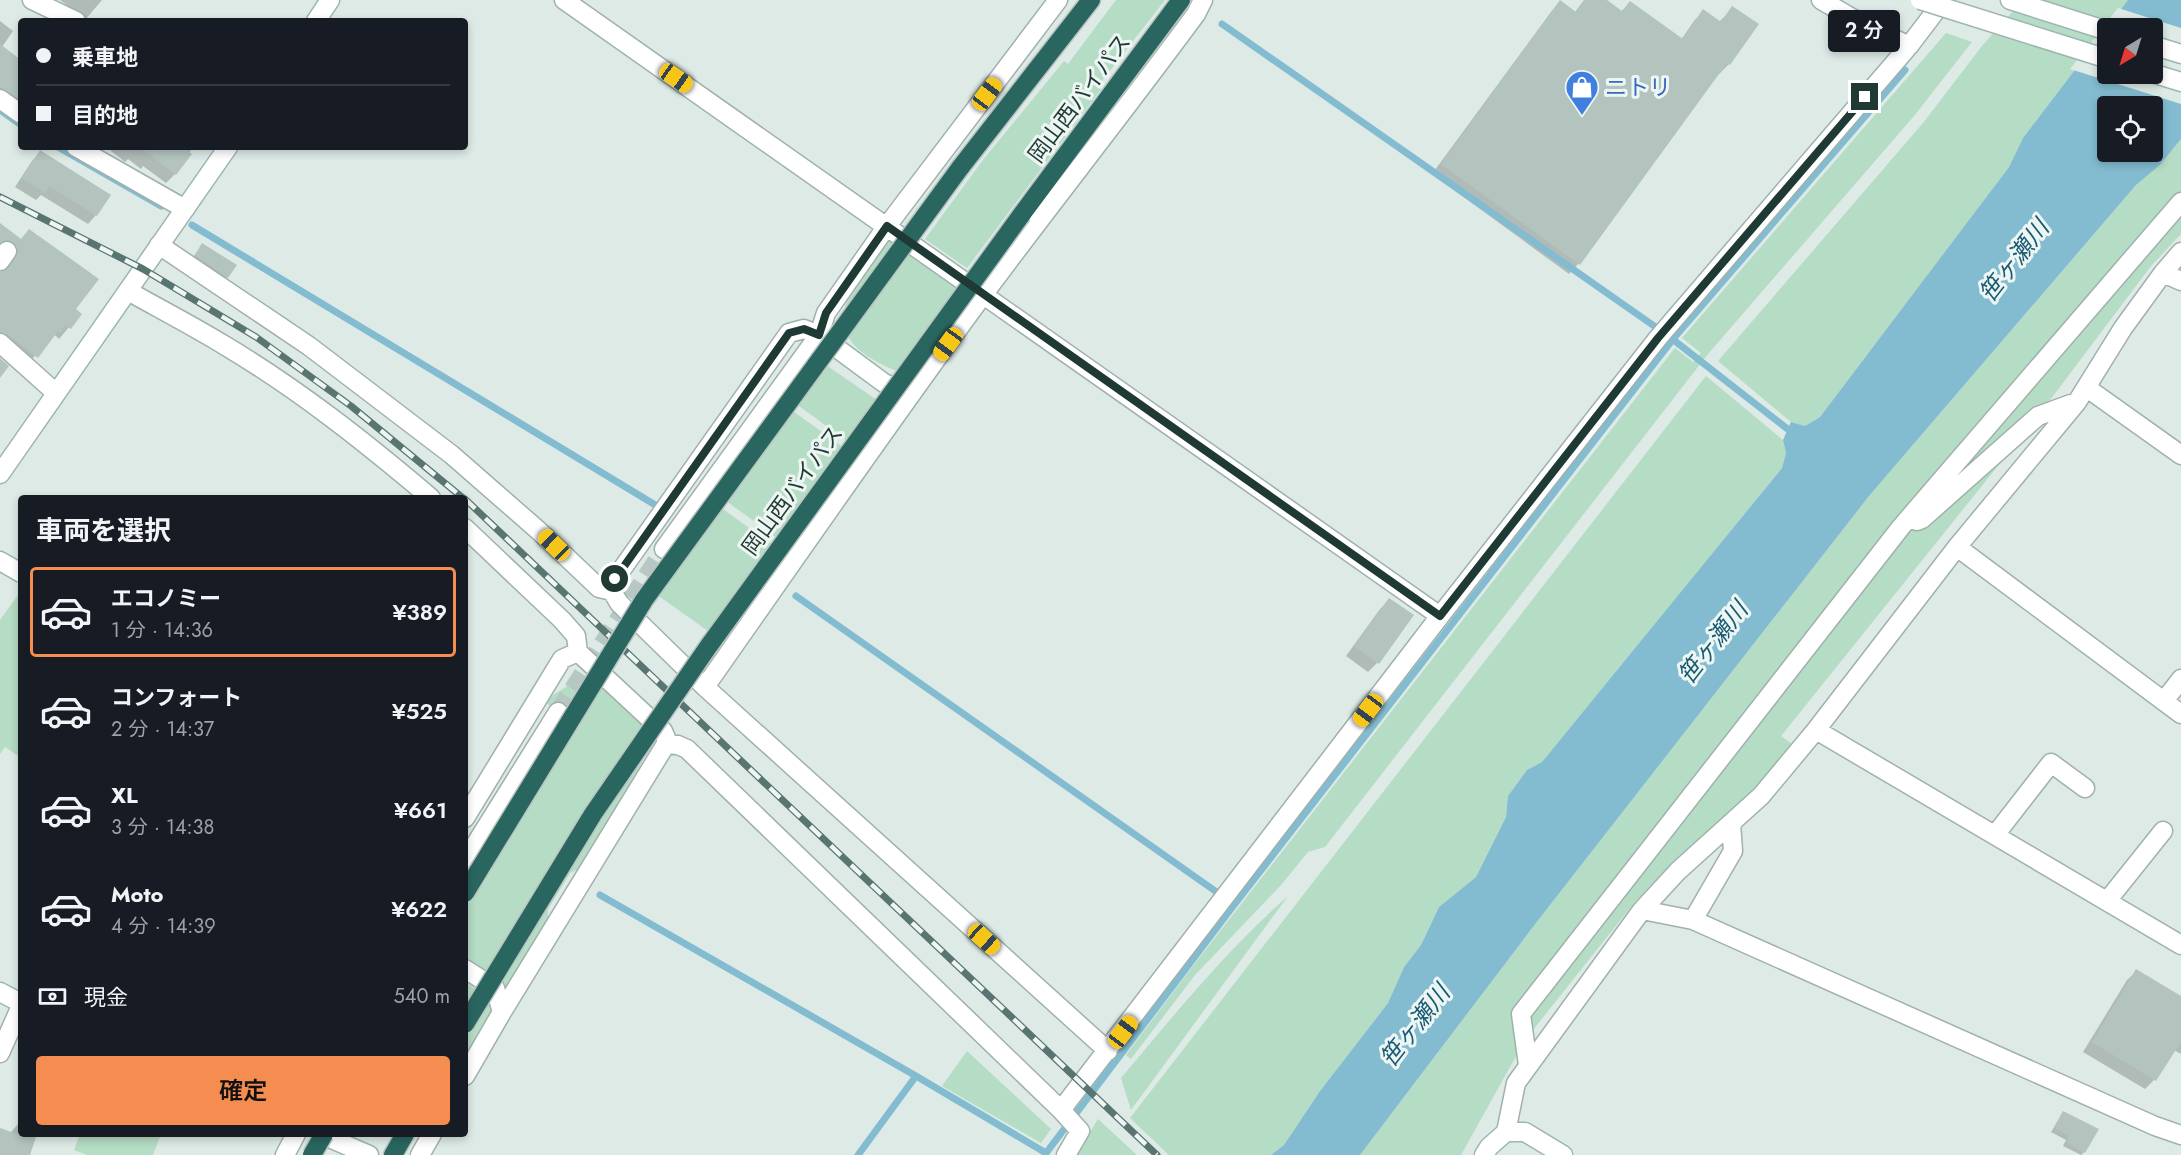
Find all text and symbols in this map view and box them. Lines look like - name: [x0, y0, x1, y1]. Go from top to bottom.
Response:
- callout: 2 分: [1829, 10, 1901, 52]
- text: 2 分: [1845, 16, 1883, 45]
- north arrow: [2097, 18, 2163, 84]
- map controls: [2097, 18, 2163, 162]
- street label: 岡山西バイパス: [1020, 27, 1138, 169]
- text: 乗車地: [72, 41, 138, 73]
- car: [656, 60, 696, 96]
- shop icon: ニトリ: [1564, 69, 1600, 116]
- place label: ニトリ: [1605, 71, 1671, 103]
- car: [969, 74, 1005, 114]
- route end: [1851, 83, 1878, 110]
- button: locate: [2097, 96, 2163, 162]
- text: 目的地: [72, 99, 138, 131]
- water label: 笹ヶ瀬川: [1970, 210, 2059, 309]
- car: [930, 324, 966, 364]
- street label: 岡山西バイパス: [734, 418, 850, 562]
- text: 車両を選択: [36, 511, 171, 550]
- car: [535, 526, 573, 564]
- route start: [601, 565, 628, 592]
- text: エコノミー: [111, 582, 221, 614]
- icon: car: [39, 585, 93, 639]
- water label: 笹ヶ瀬川: [1669, 592, 1758, 691]
- text: ¥389: [392, 596, 447, 628]
- text: 1 分 · 14:36: [111, 616, 213, 645]
- text: コンフォート: [111, 681, 242, 713]
- icon: car: [39, 684, 93, 738]
- car: [1350, 690, 1386, 730]
- text: ¥525: [392, 695, 447, 727]
- text: 2 分 · 14:37: [111, 715, 214, 744]
- text: XL: [111, 779, 138, 811]
- icon: car: [39, 783, 93, 837]
- text: ¥661: [394, 794, 447, 826]
- text: 3 分 · 14:38: [111, 813, 214, 842]
- text: Moto: [111, 878, 164, 910]
- icon: car: [39, 882, 93, 936]
- text: ¥622: [391, 893, 447, 925]
- text: 4 分 · 14:39: [111, 912, 216, 941]
- car: [965, 920, 1003, 958]
- water label: 笹ヶ瀬川: [1371, 975, 1460, 1074]
- icon: cash: [36, 980, 69, 1013]
- text: 現金: [84, 981, 128, 1013]
- text: 540 m: [393, 982, 450, 1011]
- car: [1105, 1012, 1141, 1052]
- button: 確定: [36, 1056, 450, 1125]

